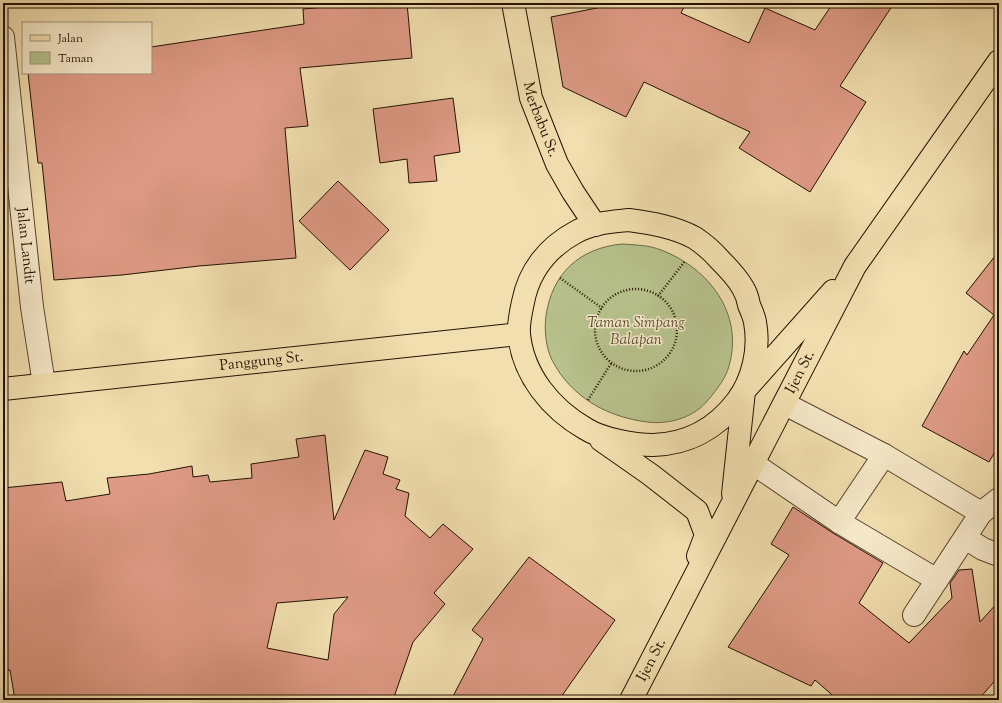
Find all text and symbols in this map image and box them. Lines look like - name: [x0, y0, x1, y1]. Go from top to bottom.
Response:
- legend: [22, 22, 152, 74]
- text: Jalan: [57, 30, 83, 48]
- text: Taman: [58, 50, 93, 68]
- street label: Merbabu St.: [518, 80, 564, 160]
- street label: Jalan Landit: [11, 205, 40, 285]
- park label: Taman Simpang Balapan: [587, 313, 685, 351]
- street label: Panggung St.: [219, 347, 305, 376]
- street label: Ijen St.: [780, 347, 820, 397]
- street label: Ijen St.: [632, 635, 672, 685]

